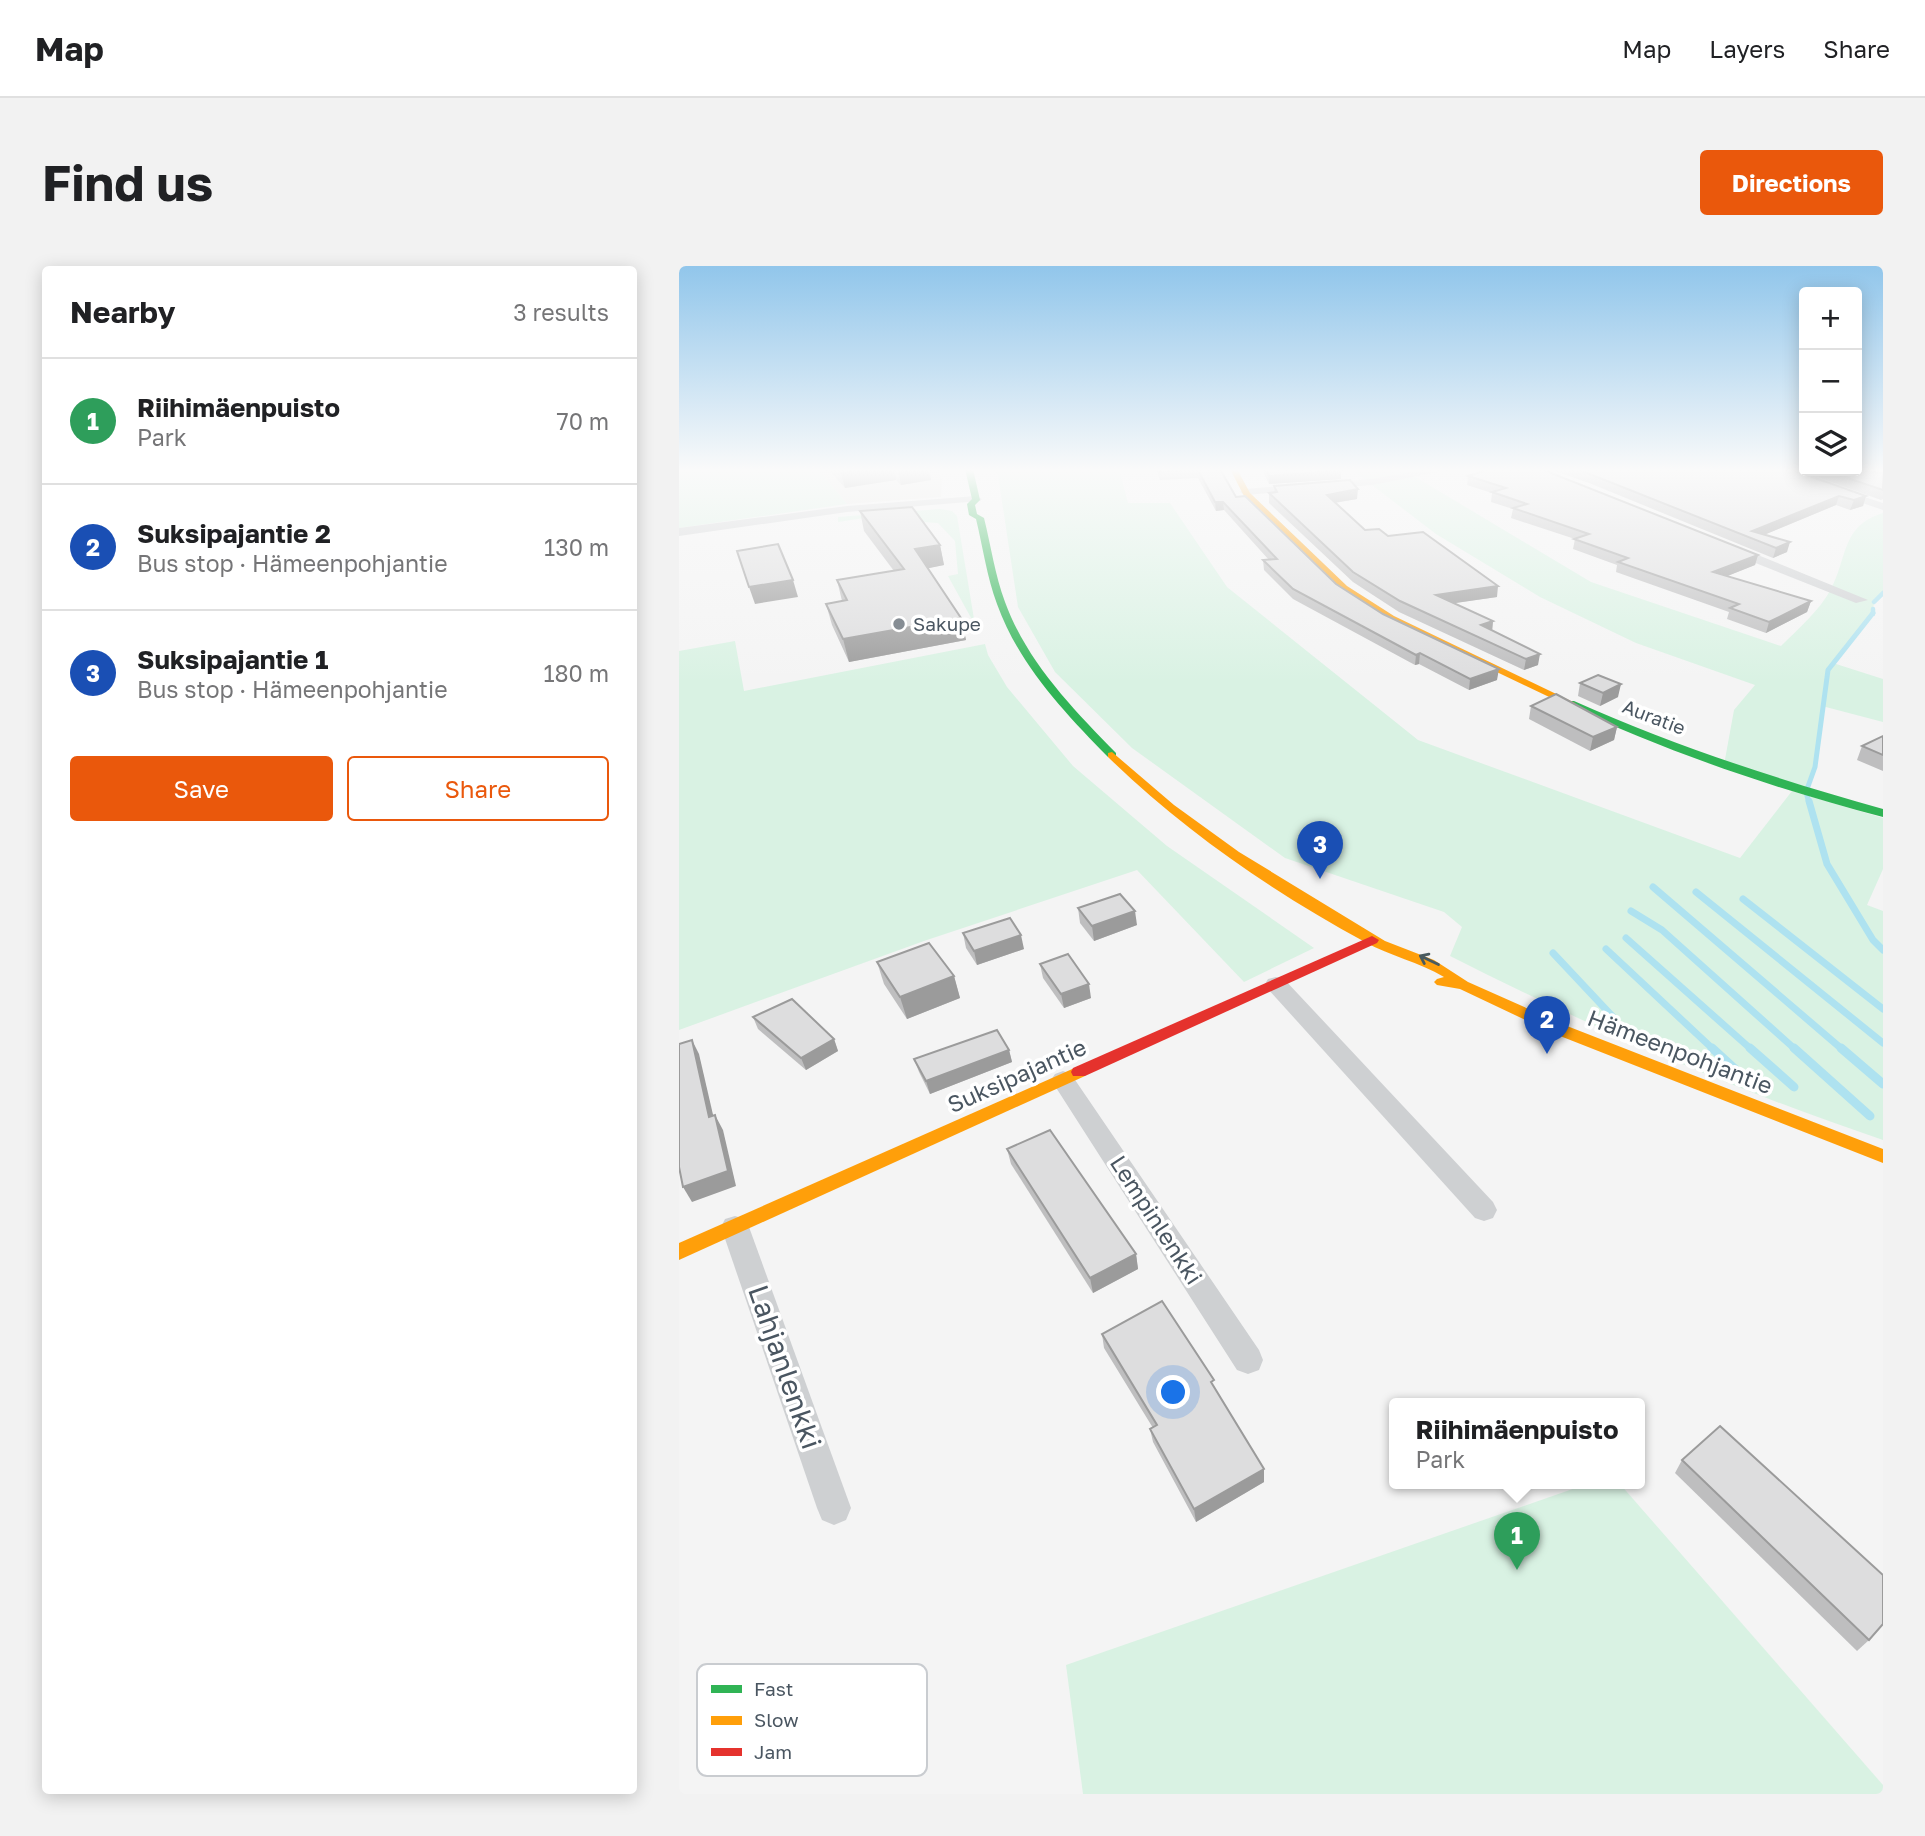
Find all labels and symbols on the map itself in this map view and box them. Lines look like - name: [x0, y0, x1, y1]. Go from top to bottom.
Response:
- place label: Sakupe: [913, 612, 981, 635]
- marker: Sakupe: [891, 616, 907, 632]
- street label: Auratie: [1620, 694, 1689, 739]
- pin: 3: [1297, 821, 1343, 879]
- one-way arrow: [1419, 953, 1440, 967]
- pin: 2: [1524, 996, 1570, 1054]
- street label: Hämeenpohjantie: [1584, 1003, 1777, 1099]
- street label: Suksipajantie: [943, 1032, 1090, 1118]
- street label: Lempinlenkki: [1105, 1150, 1209, 1289]
- street label: Lahjanlenkki: [742, 1281, 829, 1453]
- your location: [1156, 1375, 1190, 1409]
- pin: 1: [1494, 1512, 1540, 1570]
- legend: [697, 1664, 927, 1776]
- text: Fast: [754, 1677, 793, 1700]
- text: Slow: [754, 1708, 799, 1731]
- text: Jam: [754, 1740, 792, 1763]

